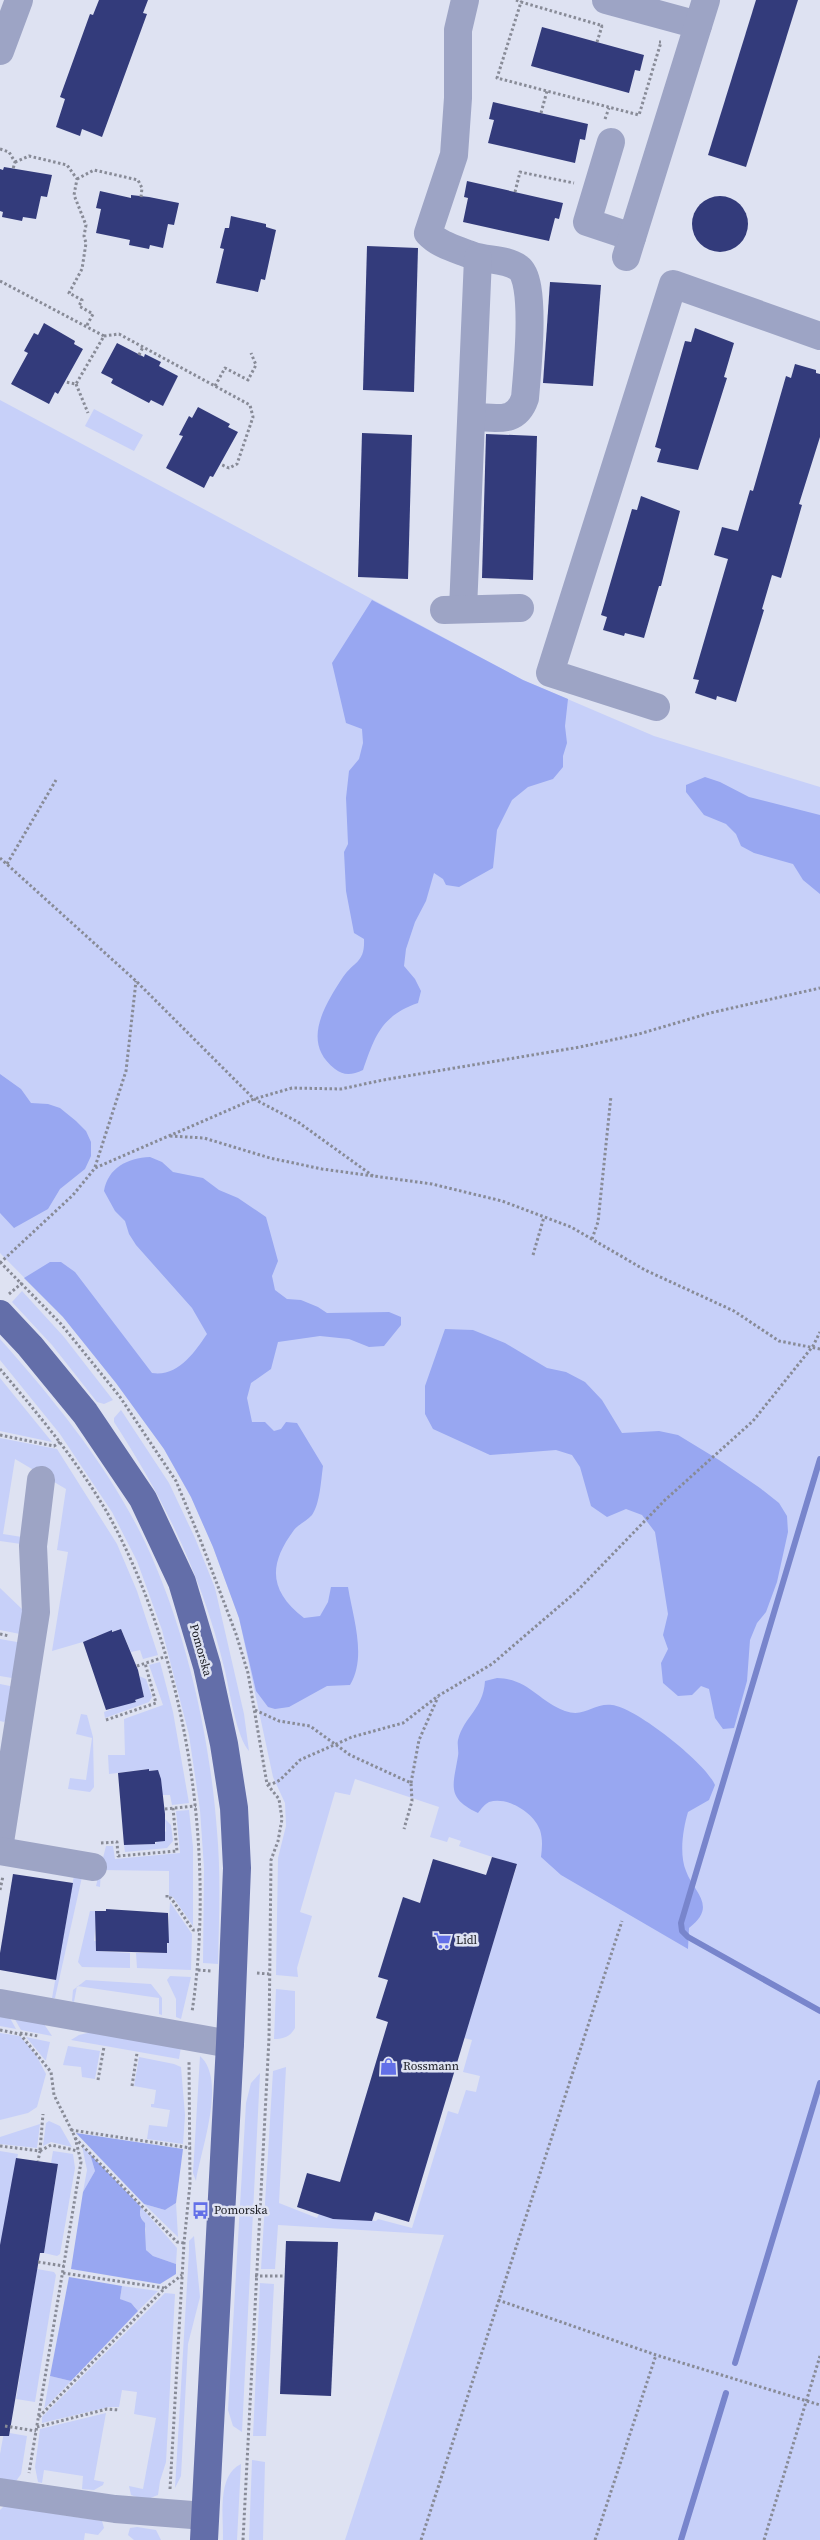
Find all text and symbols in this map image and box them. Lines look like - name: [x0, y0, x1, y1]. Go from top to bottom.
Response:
- street label: Pomorska: [186, 1622, 216, 1679]
- supermarket icon: Lidl: [432, 1930, 452, 1950]
- place label: Lidl: [456, 1932, 478, 1948]
- shop icon: Rossmann: [379, 2056, 399, 2076]
- place label: Rossmann: [403, 2058, 459, 2074]
- bus stop icon: Pomorska: [190, 2200, 210, 2220]
- place label: Pomorska: [214, 2202, 268, 2218]

